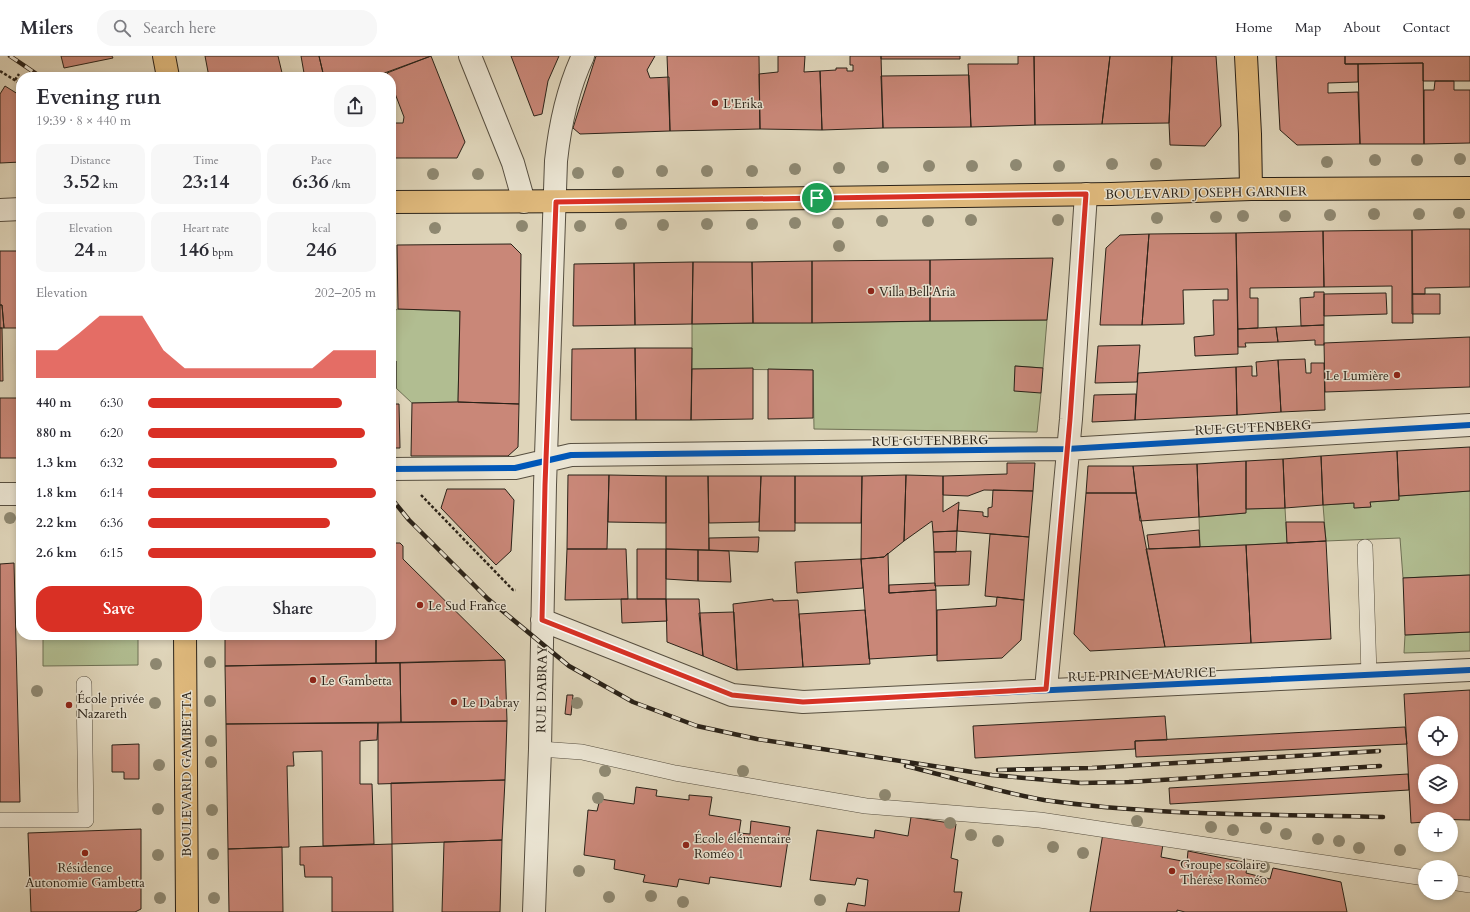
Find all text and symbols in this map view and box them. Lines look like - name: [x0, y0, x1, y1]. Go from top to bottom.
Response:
- search box: [97, 10, 377, 46]
- text: Milers: [20, 15, 73, 41]
- icon: search: [111, 17, 133, 39]
- text: Search here: [143, 18, 216, 38]
- text: Home: [1235, 18, 1273, 37]
- text: Map: [1295, 18, 1321, 37]
- text: About: [1343, 18, 1380, 37]
- text: Contact: [1402, 18, 1450, 37]
- text: Evening run: [36, 82, 161, 112]
- button: share: [334, 85, 376, 127]
- place label: L'Erika: [723, 95, 763, 113]
- marker: L'Erika: [710, 98, 720, 108]
- text: 19:39 · 8 × 440 m: [36, 112, 131, 130]
- text: Distance: [71, 153, 111, 168]
- text: Time: [193, 153, 219, 168]
- text: Pace: [311, 153, 332, 168]
- text: 3.52: [63, 168, 100, 195]
- text: 23:14: [183, 168, 229, 195]
- text: 6:36: [292, 168, 329, 195]
- text: km: [100, 177, 118, 192]
- text: /km: [329, 177, 350, 192]
- pin: [800, 181, 834, 215]
- street label: BOULEVARD JOSEPH GARNIER: [1105, 182, 1307, 204]
- icon: arrive: [806, 187, 828, 209]
- text: Elevation: [69, 221, 113, 236]
- text: Heart rate: [183, 221, 229, 236]
- text: kcal: [312, 221, 331, 236]
- text: 24: [74, 236, 95, 263]
- text: 146: [179, 236, 209, 263]
- text: 246: [306, 236, 337, 263]
- text: m: [95, 245, 107, 260]
- text: bpm: [209, 245, 233, 260]
- place label: Villa Bell'Aria: [879, 283, 956, 301]
- text: Elevation: [36, 284, 88, 302]
- text: 202–205 m: [314, 284, 376, 302]
- marker: Villa Bell'Aria: [866, 286, 876, 296]
- place label: Le Lumière: [1326, 367, 1389, 385]
- marker: Le Lumière: [1392, 370, 1402, 380]
- text: 440 m: [36, 394, 71, 412]
- text: 6:30: [100, 394, 123, 412]
- street label: RUE GUTENBERG: [1194, 416, 1312, 440]
- text: 880 m: [36, 424, 71, 442]
- text: 6:20: [100, 424, 123, 442]
- street label: RUE GUTENBERG: [871, 431, 989, 451]
- text: 1.3 km: [36, 454, 77, 472]
- text: 6:32: [100, 454, 123, 472]
- text: 1.8 km: [36, 484, 77, 502]
- text: 6:14: [100, 484, 123, 502]
- text: 2.2 km: [36, 514, 77, 532]
- text: 6:36: [100, 514, 123, 532]
- text: 2.6 km: [36, 544, 77, 562]
- text: 6:15: [100, 544, 123, 562]
- button: Save: [36, 586, 202, 632]
- button: Share: [210, 586, 376, 632]
- place label: Le Sud France: [428, 597, 506, 615]
- marker: Le Sud France: [415, 600, 425, 610]
- street label: RUE DABRAY: [532, 645, 552, 733]
- street label: RUE PRINCE MAURICE: [1068, 663, 1216, 687]
- place label: Le Gambetta: [321, 672, 392, 690]
- marker: Le Gambetta: [308, 675, 318, 685]
- place label: École privée Nazareth: [77, 690, 144, 723]
- street label: BOULEVARD GAMBETTA: [178, 691, 196, 857]
- place label: Le Dabray: [462, 694, 520, 712]
- marker: Le Dabray: [449, 697, 459, 707]
- marker: École privée Nazareth: [64, 700, 74, 710]
- map controls: [1418, 716, 1458, 900]
- button: locate: [1418, 716, 1458, 756]
- button: layers: [1418, 764, 1458, 804]
- button: +: [1418, 812, 1458, 852]
- place label: École élémentaire Roméo 1: [694, 830, 791, 863]
- marker: École élémentaire Roméo 1: [681, 840, 691, 850]
- marker: Résidence Autonomie Gambetta: [80, 848, 90, 858]
- place label: Groupe scolaire Thérèse Roméo: [1180, 856, 1267, 889]
- place label: Résidence Autonomie Gambetta: [25, 859, 145, 892]
- button: −: [1418, 860, 1458, 900]
- marker: Groupe scolaire Thérèse Roméo: [1167, 866, 1177, 876]

